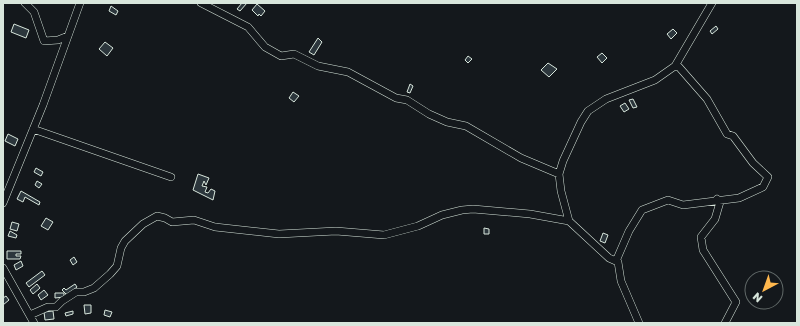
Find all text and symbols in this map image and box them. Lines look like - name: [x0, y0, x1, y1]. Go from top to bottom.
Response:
- north arrow: [744, 270, 784, 310]
- text: N: [750, 290, 765, 306]

